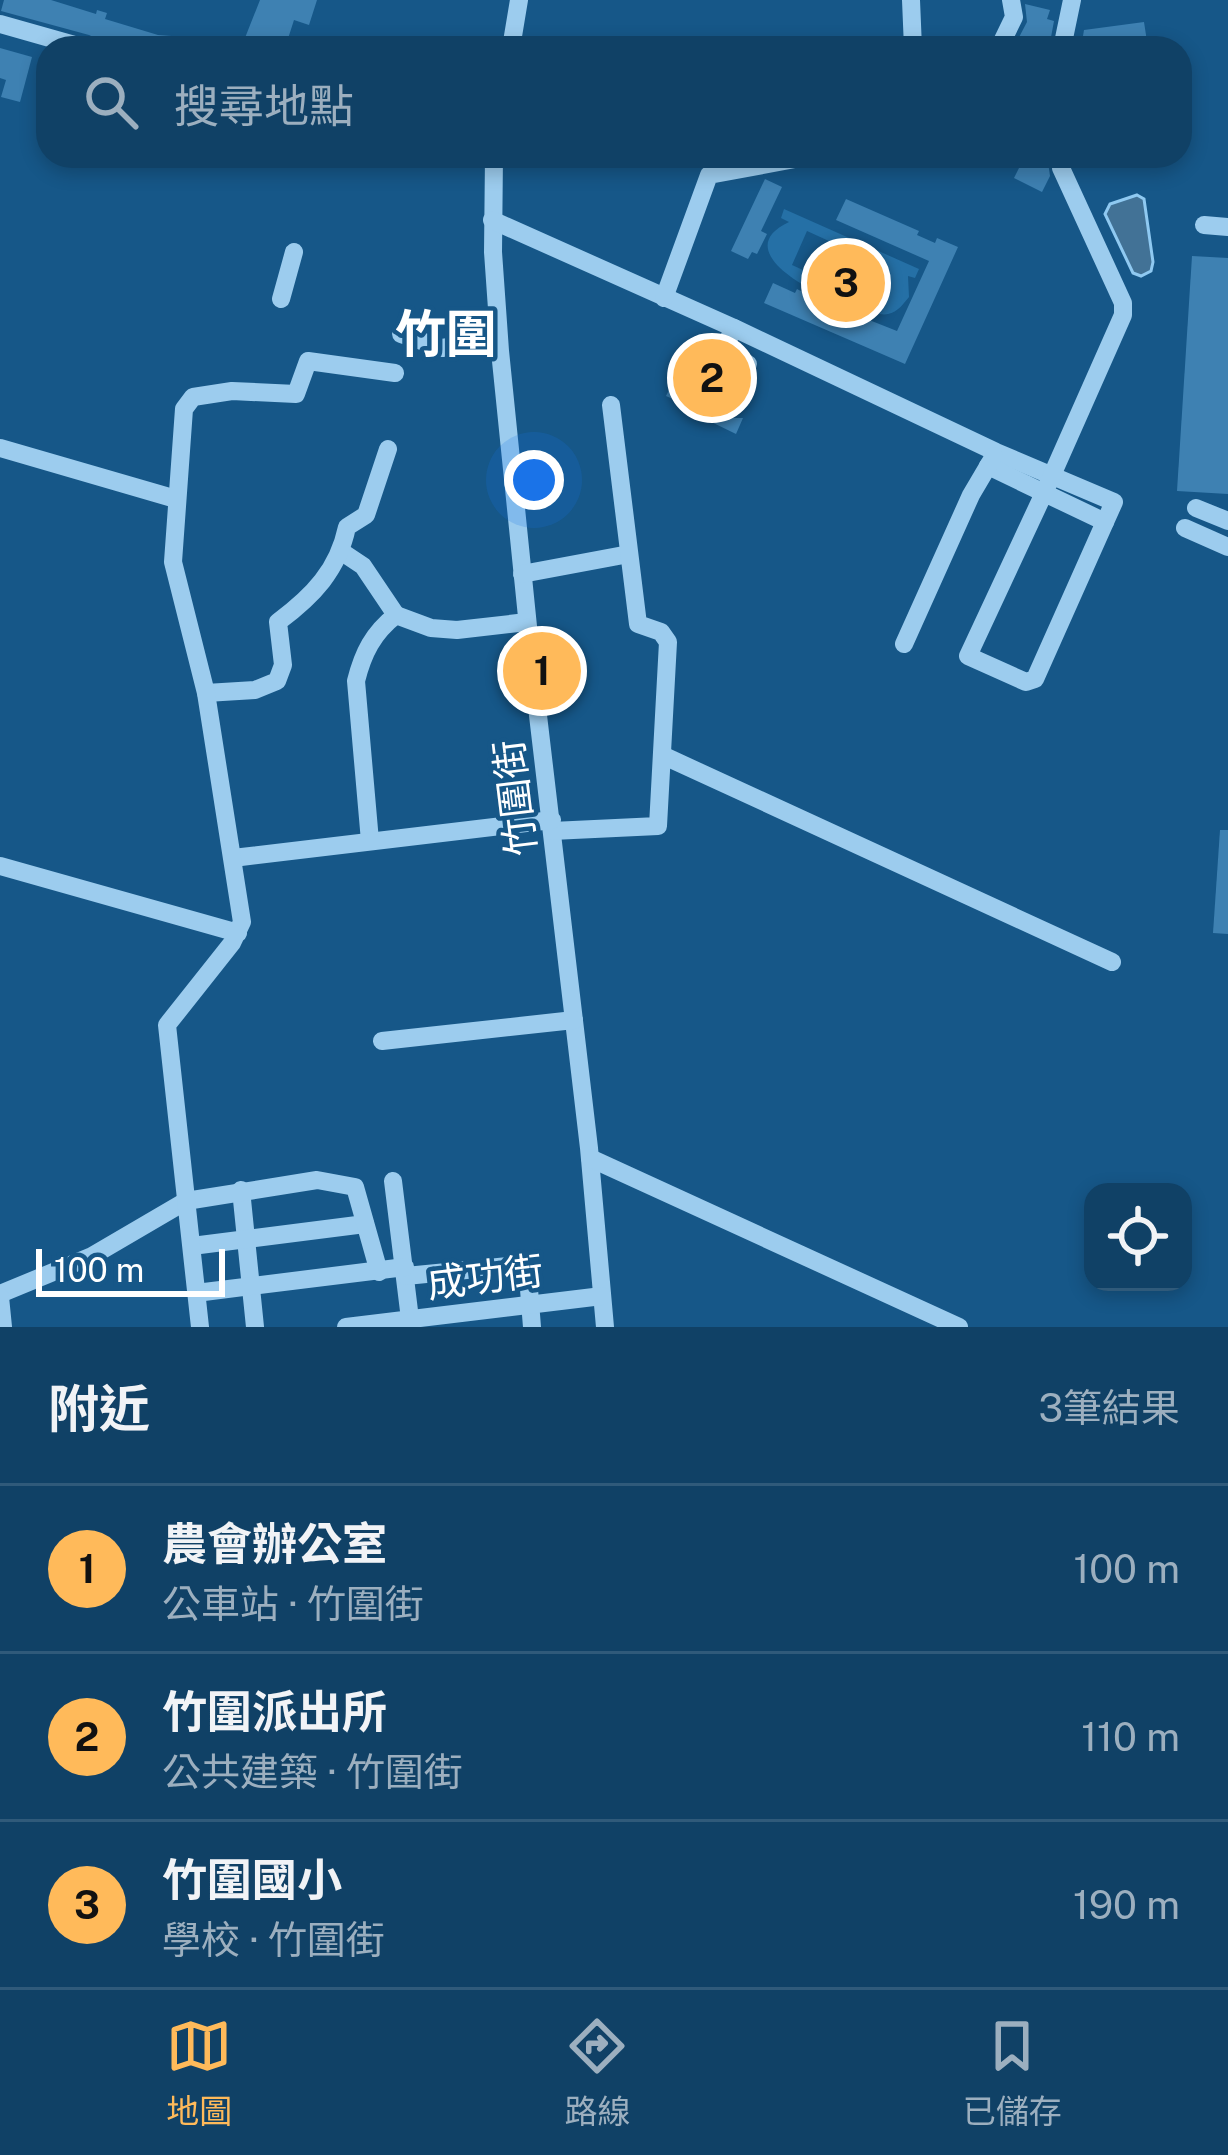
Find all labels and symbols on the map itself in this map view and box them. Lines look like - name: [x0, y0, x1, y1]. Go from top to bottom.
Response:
- pin: 3: [807, 238, 885, 328]
- district label: 竹圍: [395, 304, 497, 363]
- pin: 2: [673, 333, 751, 423]
- your location: [504, 450, 564, 510]
- pin: 1: [503, 626, 581, 716]
- street label: 竹圍街: [485, 737, 545, 859]
- scale bar: [36, 1243, 225, 1296]
- street label: 成功街: [424, 1247, 546, 1307]

